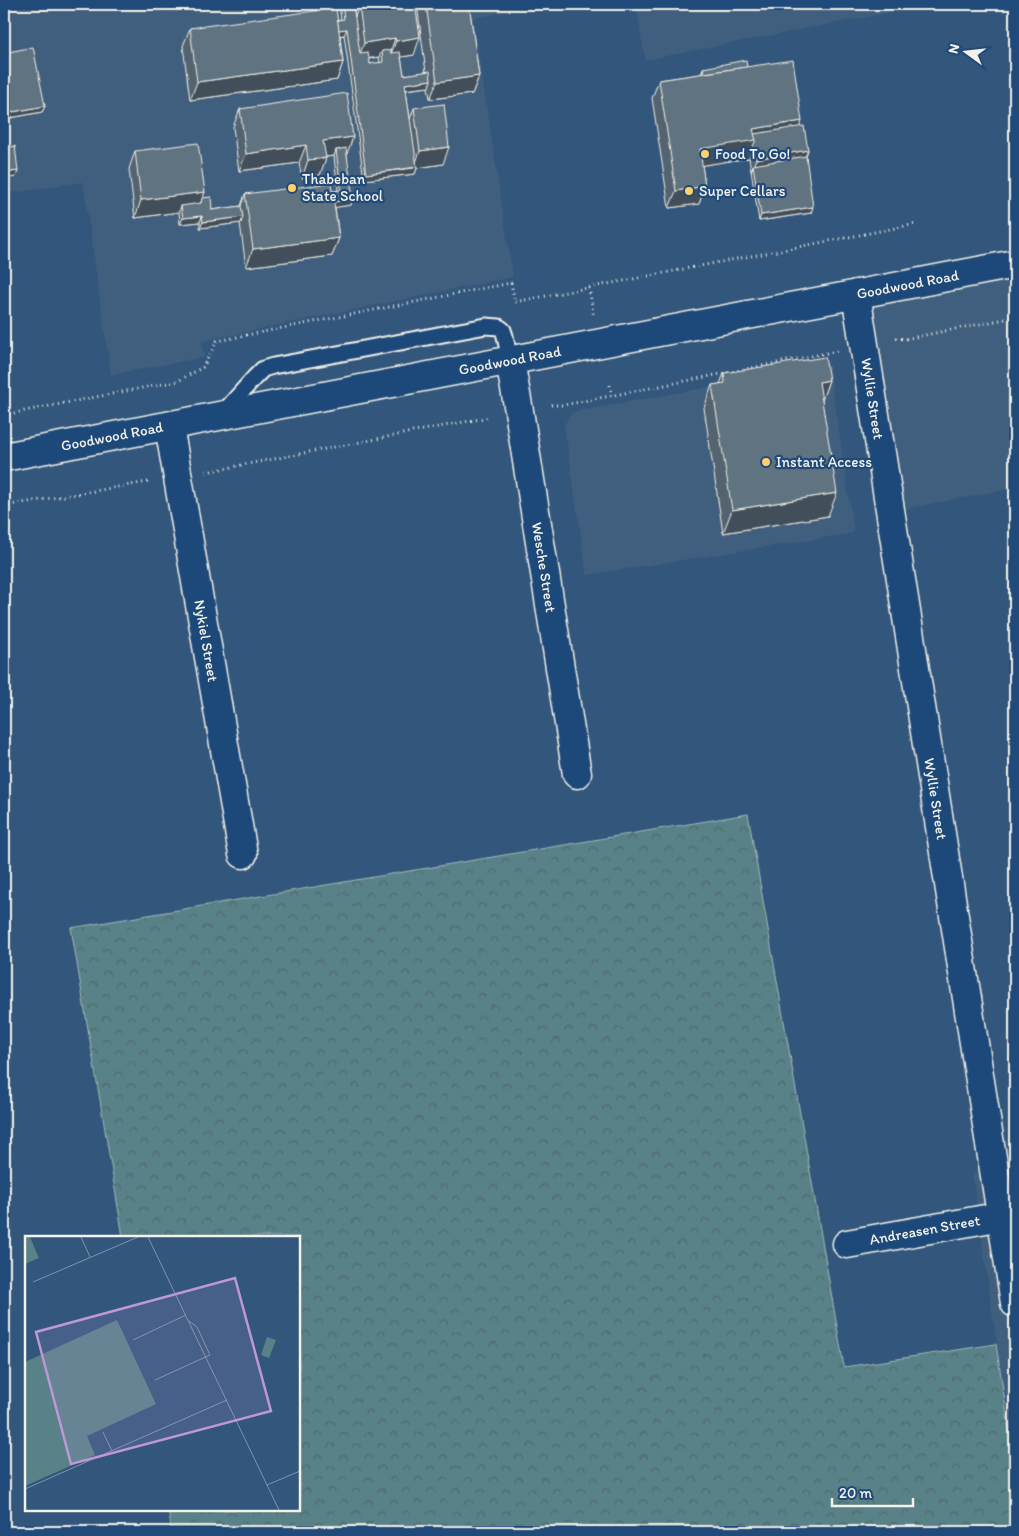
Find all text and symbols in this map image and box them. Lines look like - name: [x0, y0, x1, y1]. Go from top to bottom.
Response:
- north arrow: [942, 28, 992, 78]
- text: N: [944, 42, 963, 56]
- place label: Food To Go!: [715, 145, 790, 163]
- marker: Food To Go!: [699, 148, 711, 160]
- place label: Thabeban State School: [302, 170, 384, 205]
- marker: Thabeban State School: [286, 182, 298, 194]
- place label: Super Cellars: [699, 182, 786, 200]
- marker: Super Cellars: [683, 185, 695, 197]
- street label: Goodwood Road: [855, 266, 961, 303]
- street label: Goodwood Road: [457, 342, 563, 379]
- street label: Wyllie Street: [857, 357, 888, 441]
- street label: Goodwood Road: [59, 418, 165, 455]
- place label: Instant Access: [776, 453, 872, 471]
- marker: Instant Access: [760, 456, 772, 468]
- street label: Wesche Street: [528, 521, 560, 614]
- street label: Nykiel Street: [190, 598, 222, 684]
- street label: Wyllie Street: [920, 757, 951, 841]
- street label: Andreasen Street: [868, 1211, 982, 1249]
- inset map: [25, 1236, 300, 1511]
- scale bar: [832, 1476, 913, 1508]
- text: 20 m: [839, 1484, 873, 1502]

